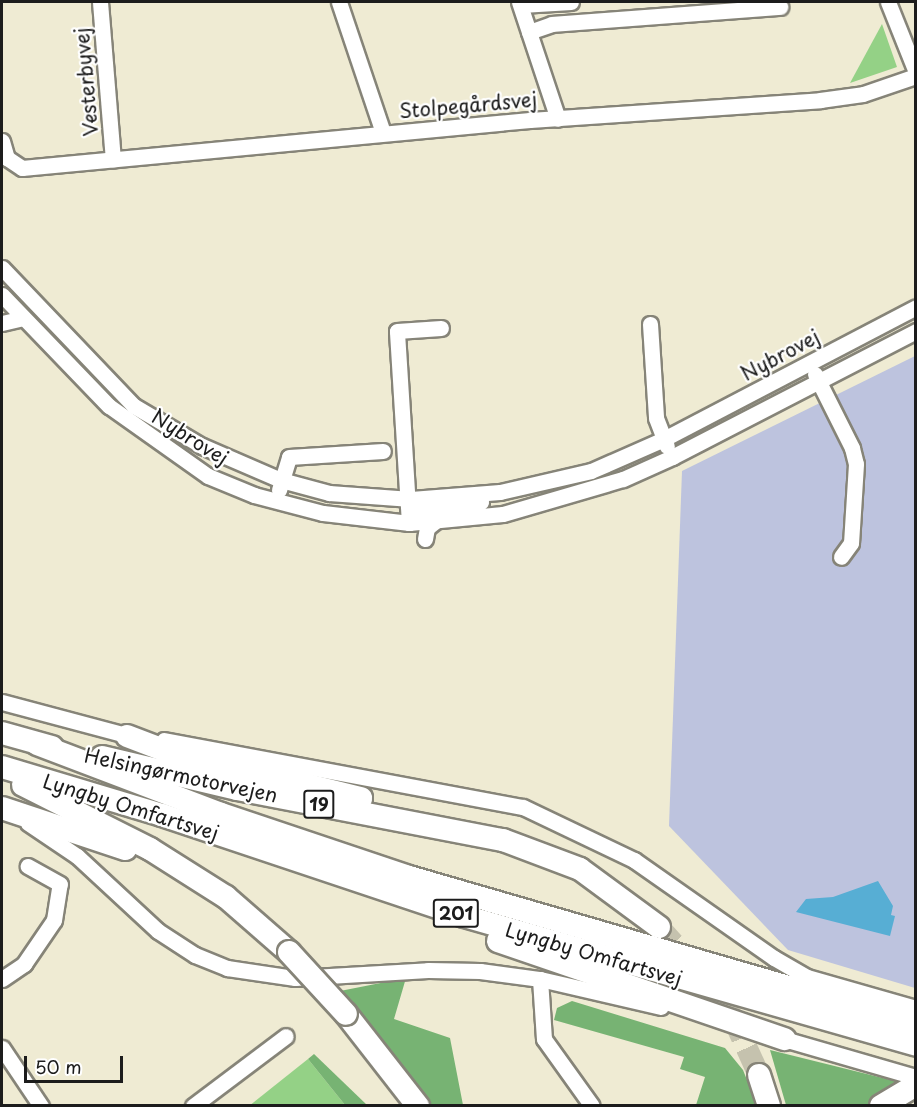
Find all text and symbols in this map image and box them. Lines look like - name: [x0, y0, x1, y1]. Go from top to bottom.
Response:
- street label: Vesterbyvej: [69, 27, 103, 137]
- street label: Stolpegårdsvej: [398, 87, 538, 123]
- street label: Nybrovej: [736, 324, 824, 386]
- street label: Nybrovej: [147, 404, 233, 470]
- street label: Helsingørmotorvejen: [82, 743, 280, 807]
- street label: Lyngby Omfartsvej: [40, 769, 222, 845]
- road number: 19: [302, 789, 336, 819]
- road number: 201: [432, 898, 480, 928]
- street label: Lyngby Omfartsvej: [503, 917, 685, 991]
- scale bar: [27, 1044, 126, 1082]
- text: 50 m: [35, 1053, 82, 1080]

